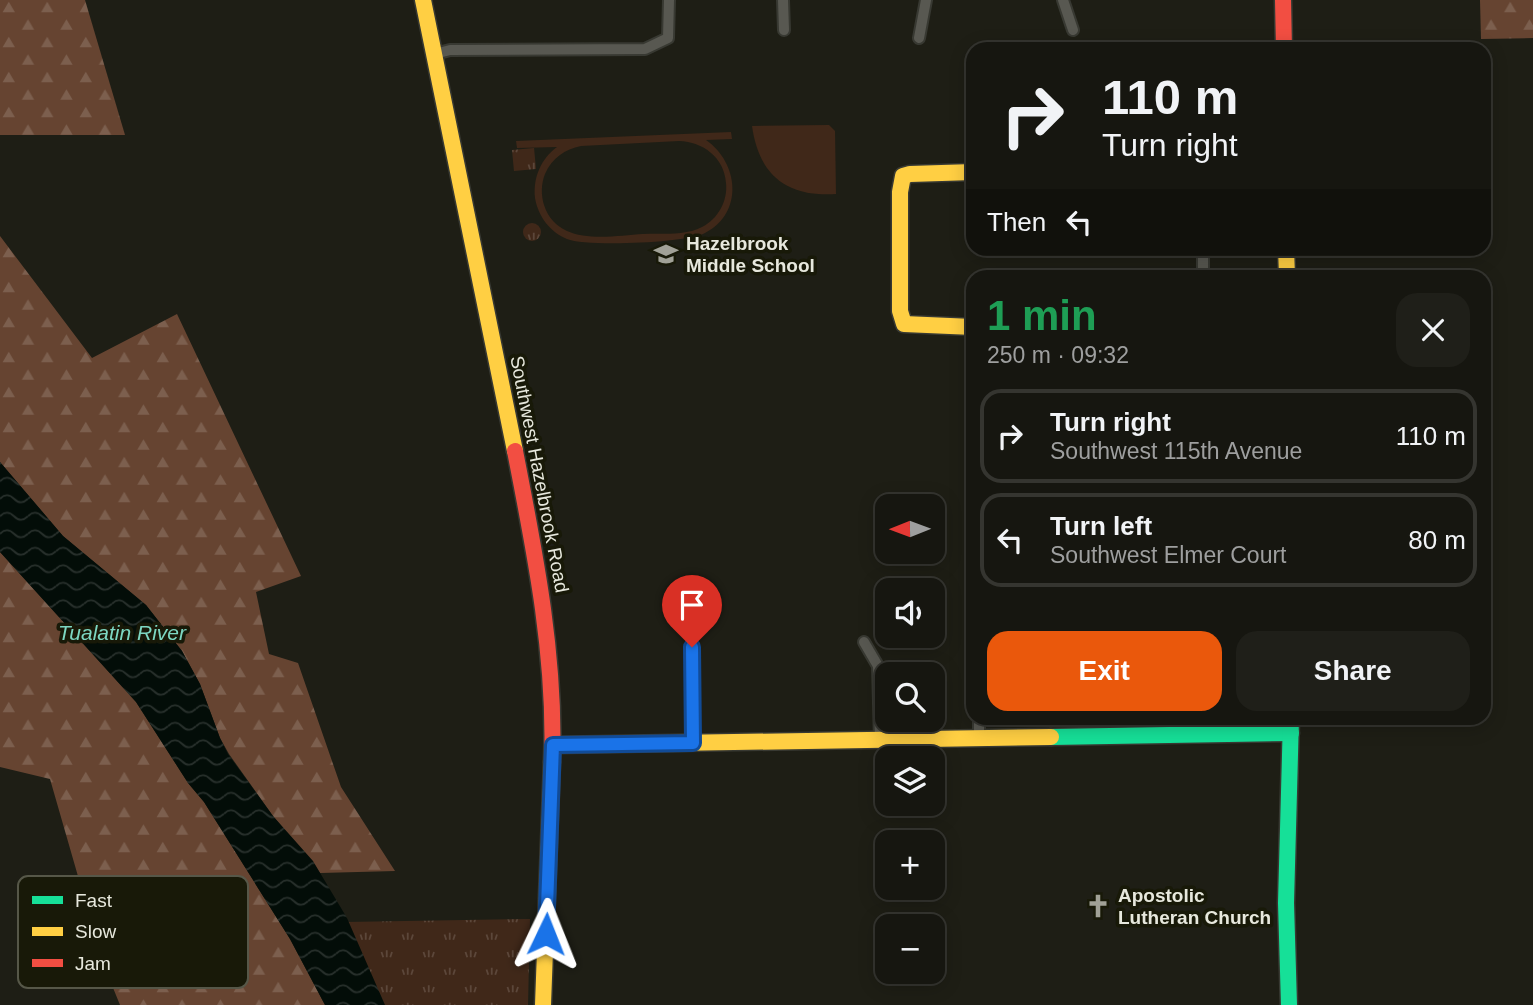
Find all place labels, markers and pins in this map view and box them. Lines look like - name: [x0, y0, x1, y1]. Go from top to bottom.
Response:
- place label: Hazelbrook Middle School: [686, 233, 815, 276]
- school or university icon: Hazelbrook Middle School: [652, 240, 680, 268]
- pin: [662, 575, 722, 647]
- place label: Apostolic Lutheran Church: [1118, 885, 1271, 928]
- church icon: Apostolic Lutheran Church: [1084, 892, 1112, 920]

